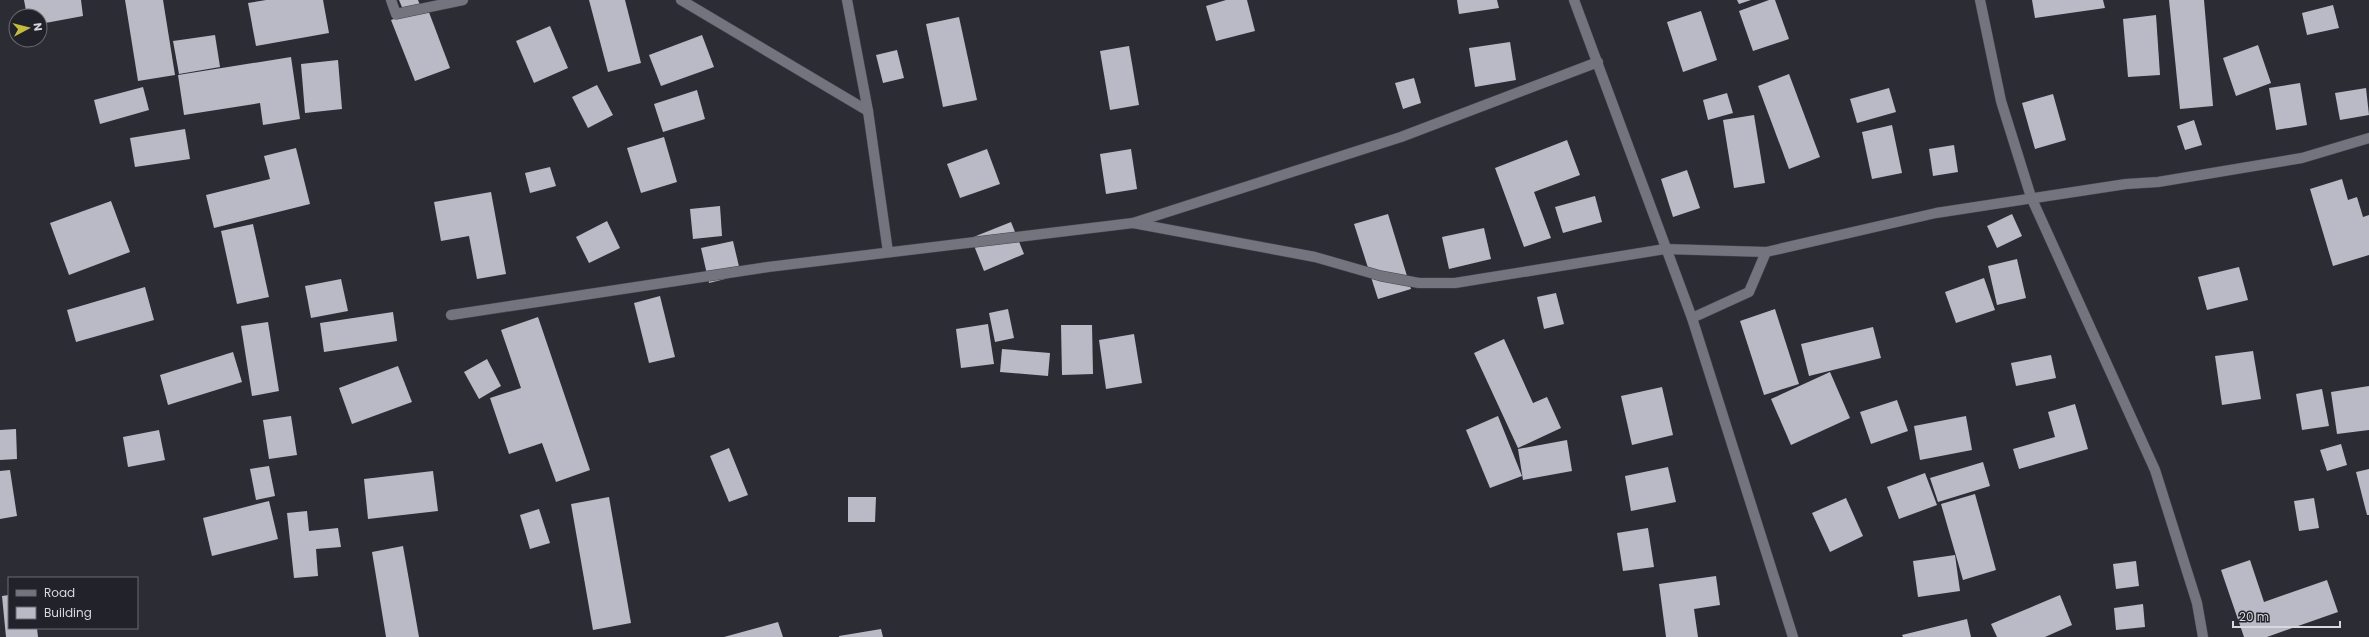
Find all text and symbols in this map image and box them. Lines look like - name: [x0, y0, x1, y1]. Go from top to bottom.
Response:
- north arrow: [8, 8, 48, 48]
- text: N: [29, 22, 46, 32]
- legend: [8, 577, 138, 629]
- text: Road: [44, 584, 75, 601]
- scale bar: [2233, 603, 2340, 629]
- text: Building: [44, 604, 92, 621]
- text: 20 m: [2239, 608, 2269, 625]

